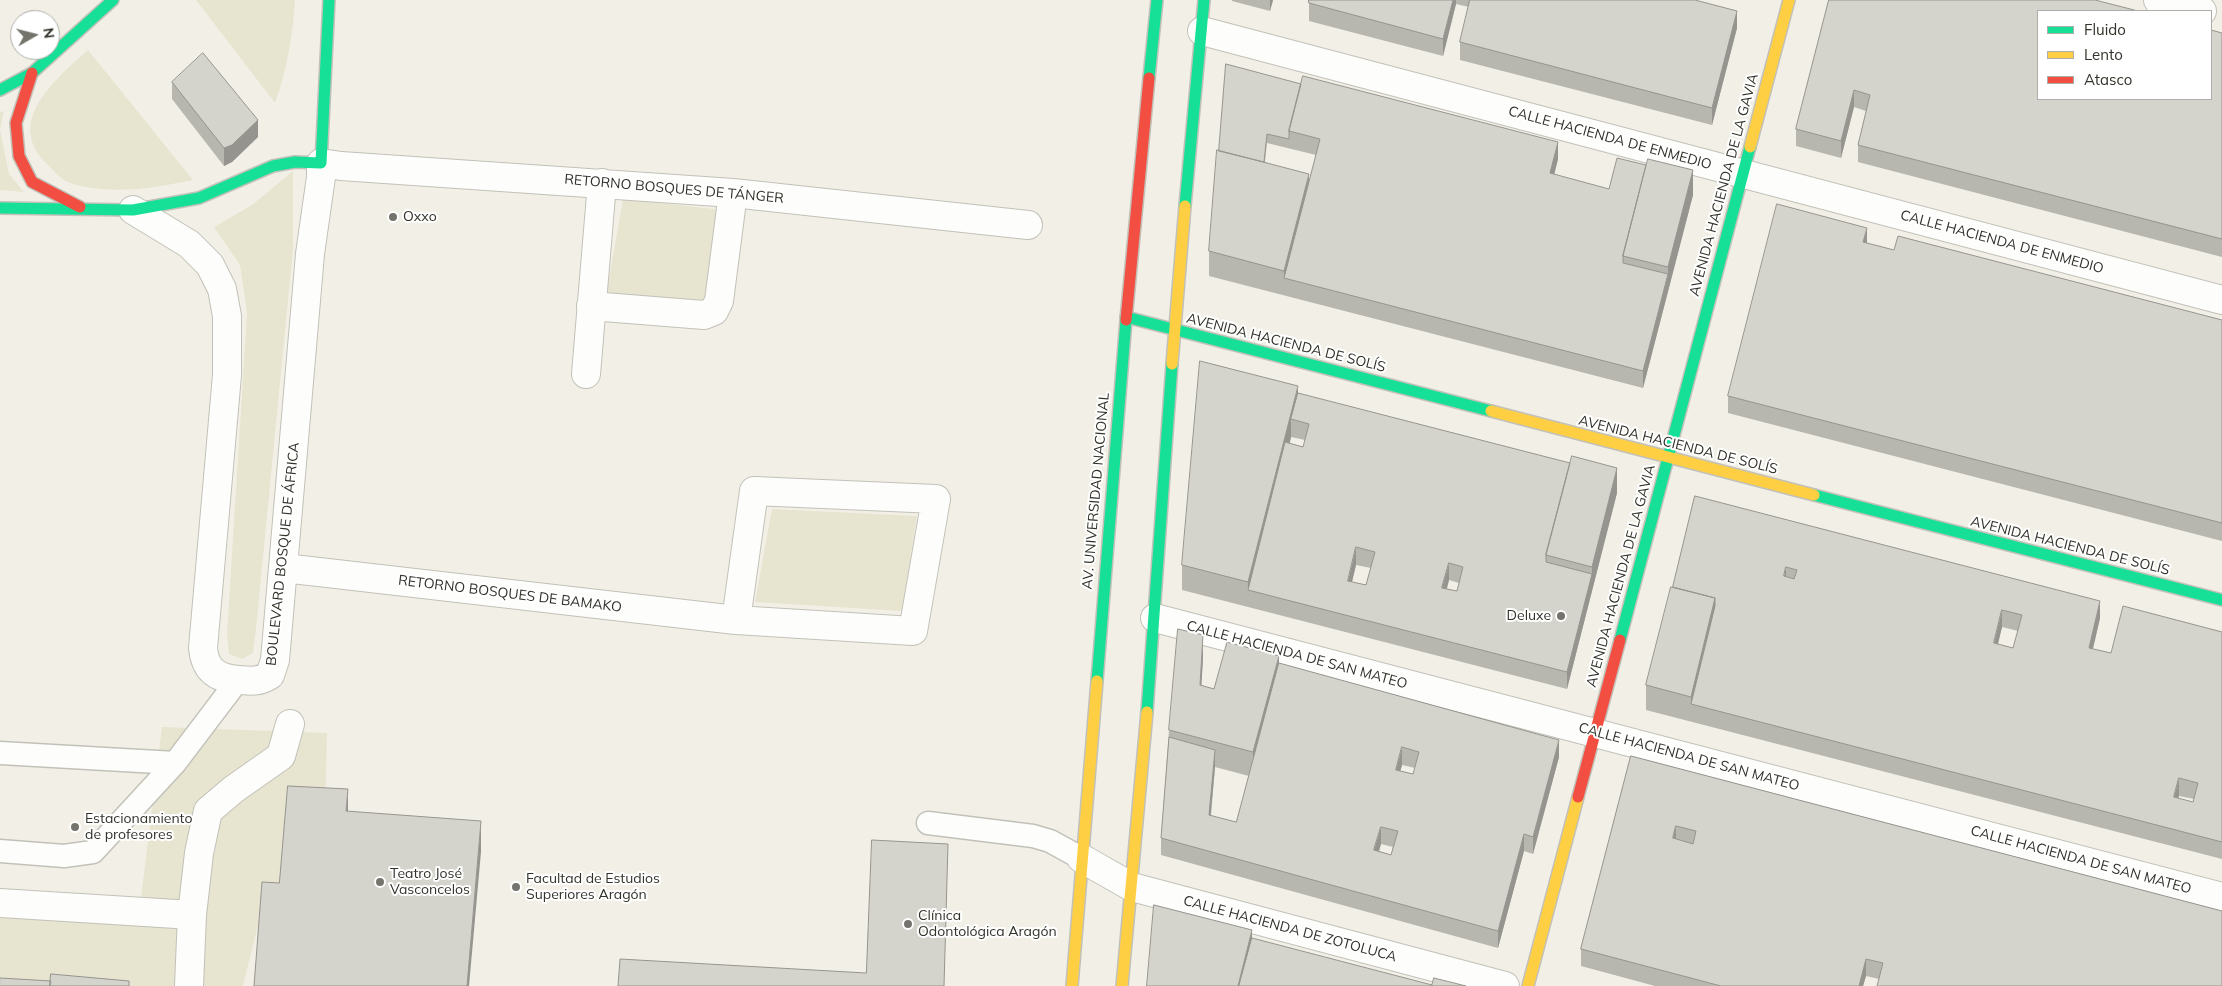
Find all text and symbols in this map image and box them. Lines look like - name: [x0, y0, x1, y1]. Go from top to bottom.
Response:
- north arrow: [10, 10, 60, 60]
- legend: [2037, 10, 2212, 100]
- text: Fluido: [2084, 20, 2126, 39]
- text: N: [39, 27, 59, 40]
- text: Lento: [2084, 45, 2123, 64]
- text: Atasco: [2084, 70, 2132, 89]
- street label: AVENIDA HACIENDA DE LA GAVIA: [1686, 72, 1762, 298]
- street label: CALLE HACIENDA DE ENMEDIO: [1506, 103, 1714, 173]
- street label: RETORNO BOSQUES DE TÁNGER: [564, 171, 784, 207]
- street label: CALLE HACIENDA DE ENMEDIO: [1898, 207, 2106, 277]
- place label: Oxxo: [403, 209, 437, 225]
- marker: Oxxo: [387, 211, 399, 223]
- street label: AVENIDA HACIENDA DE SOLÍS: [1185, 310, 1387, 376]
- street label: AV. UNIVERSIDAD NACIONAL: [1079, 392, 1113, 590]
- street label: AVENIDA HACIENDA DE SOLÍS: [1577, 412, 1779, 478]
- street label: BOULEVARD BOSQUE DE ÁFRICA: [263, 441, 303, 667]
- street label: AVENIDA HACIENDA DE LA GAVIA: [1583, 463, 1659, 689]
- street label: AVENIDA HACIENDA DE SOLÍS: [1969, 513, 2171, 579]
- street label: RETORNO BOSQUES DE BAMAKO: [397, 572, 623, 616]
- place label: Deluxe: [1507, 608, 1551, 624]
- marker: Deluxe: [1555, 610, 1567, 622]
- street label: CALLE HACIENDA DE SAN MATEO: [1185, 617, 1409, 693]
- street label: CALLE HACIENDA DE SAN MATEO: [1577, 719, 1801, 795]
- place label: Estacionamiento de profesores: [85, 811, 192, 844]
- marker: Estacionamiento de profesores: [69, 821, 81, 833]
- street label: CALLE HACIENDA DE SAN MATEO: [1969, 822, 2193, 898]
- place label: Teatro José Vasconcelos: [390, 866, 470, 899]
- place label: Facultad de Estudios Superiores Aragón: [526, 871, 660, 904]
- marker: Teatro José Vasconcelos: [374, 876, 386, 888]
- marker: Facultad de Estudios Superiores Aragón: [510, 881, 522, 893]
- street label: CALLE HACIENDA DE ZOTOLUCA: [1182, 892, 1398, 966]
- place label: Clínica Odontológica Aragón: [918, 908, 1057, 940]
- marker: Clínica Odontológica Aragón: [902, 918, 914, 930]

